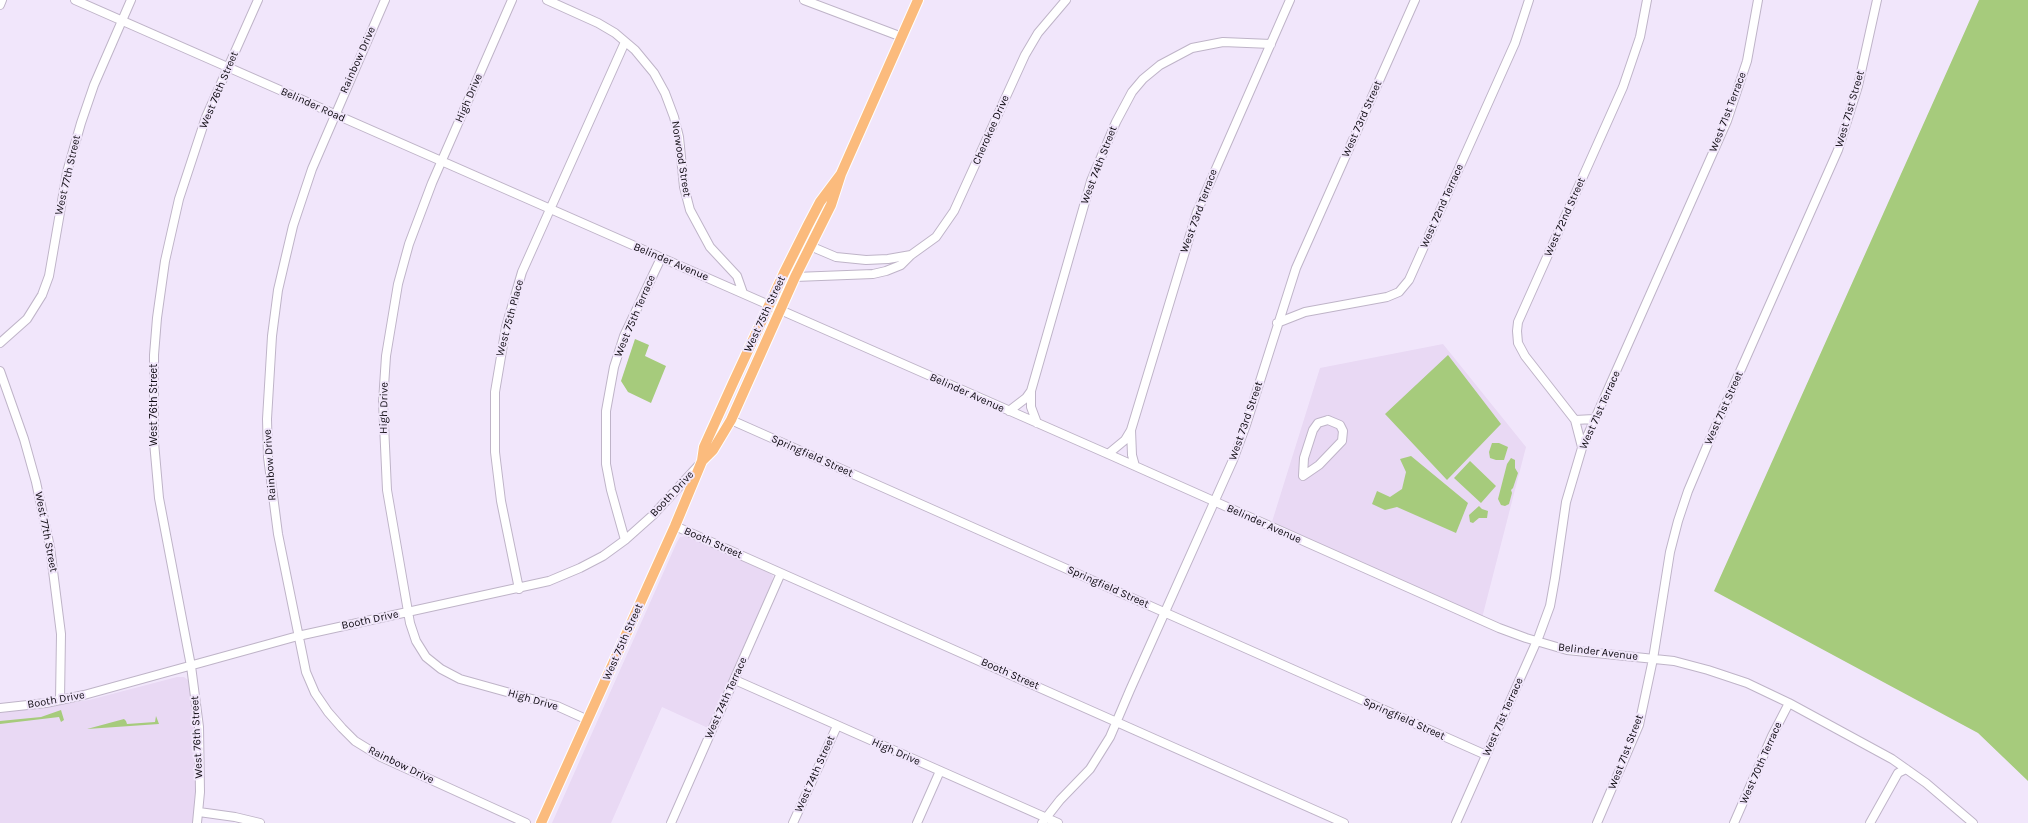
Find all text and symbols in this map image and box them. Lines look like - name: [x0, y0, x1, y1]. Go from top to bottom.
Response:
- street label: Rainbow Drive: [337, 25, 379, 95]
- street label: West 76th Street: [197, 49, 241, 131]
- street label: West 71st Street: [1833, 69, 1867, 149]
- street label: West 71st Terrace: [1707, 70, 1749, 154]
- street label: High Drive: [452, 72, 486, 124]
- street label: West 73rd Street: [1339, 79, 1385, 159]
- street label: Belinder Road: [279, 85, 347, 125]
- street label: Cherokee Drive: [970, 93, 1012, 167]
- street label: Norwood Street: [668, 120, 694, 198]
- street label: West 74th Street: [1078, 124, 1120, 206]
- street label: West 77th Street: [52, 134, 84, 216]
- street label: West 72nd Terrace: [1418, 162, 1466, 250]
- street label: West 73rd Terrace: [1178, 167, 1220, 255]
- street label: West 72nd Street: [1542, 175, 1588, 259]
- street label: Belinder Avenue: [631, 240, 711, 284]
- street label: West 75th Terrace: [612, 273, 658, 359]
- street label: West 75th Street: [742, 274, 788, 354]
- street label: West 75th Place: [493, 278, 527, 358]
- street label: West 76th Street: [147, 364, 161, 446]
- street label: West 71st Terrace: [1577, 369, 1623, 451]
- street label: West 71st Street: [1702, 369, 1746, 447]
- street label: Belinder Avenue: [928, 371, 1006, 415]
- street label: West 73rd Street: [1226, 380, 1266, 462]
- street label: High Drive: [377, 382, 391, 434]
- street label: Rainbow Drive: [261, 429, 279, 501]
- street label: Springfield Street: [769, 432, 855, 480]
- street label: Booth Drive: [647, 468, 697, 520]
- street label: West 77th Street: [32, 491, 60, 573]
- street label: Belinder Avenue: [1225, 502, 1303, 546]
- street label: Booth Street: [682, 524, 744, 562]
- street label: Springfield Street: [1065, 563, 1151, 611]
- street label: West 75th Street: [600, 602, 646, 682]
- street label: Booth Drive: [340, 608, 400, 632]
- street label: Belinder Avenue: [1557, 641, 1639, 663]
- street label: West 74th Terrace: [702, 655, 750, 741]
- street label: Booth Street: [979, 655, 1041, 693]
- street label: West 71st Terrace: [1480, 676, 1526, 758]
- street label: High Drive: [506, 687, 560, 713]
- street label: Booth Drive: [26, 688, 86, 712]
- street label: West 76th Street: [188, 695, 206, 779]
- street label: Springfield Street: [1361, 695, 1447, 743]
- street label: West 71st Street: [1606, 713, 1646, 791]
- street label: West 70th Terrace: [1737, 720, 1785, 806]
- street label: West 74th Street: [792, 734, 838, 814]
- street label: High Drive: [870, 735, 922, 769]
- street label: Rainbow Drive: [366, 743, 436, 787]

